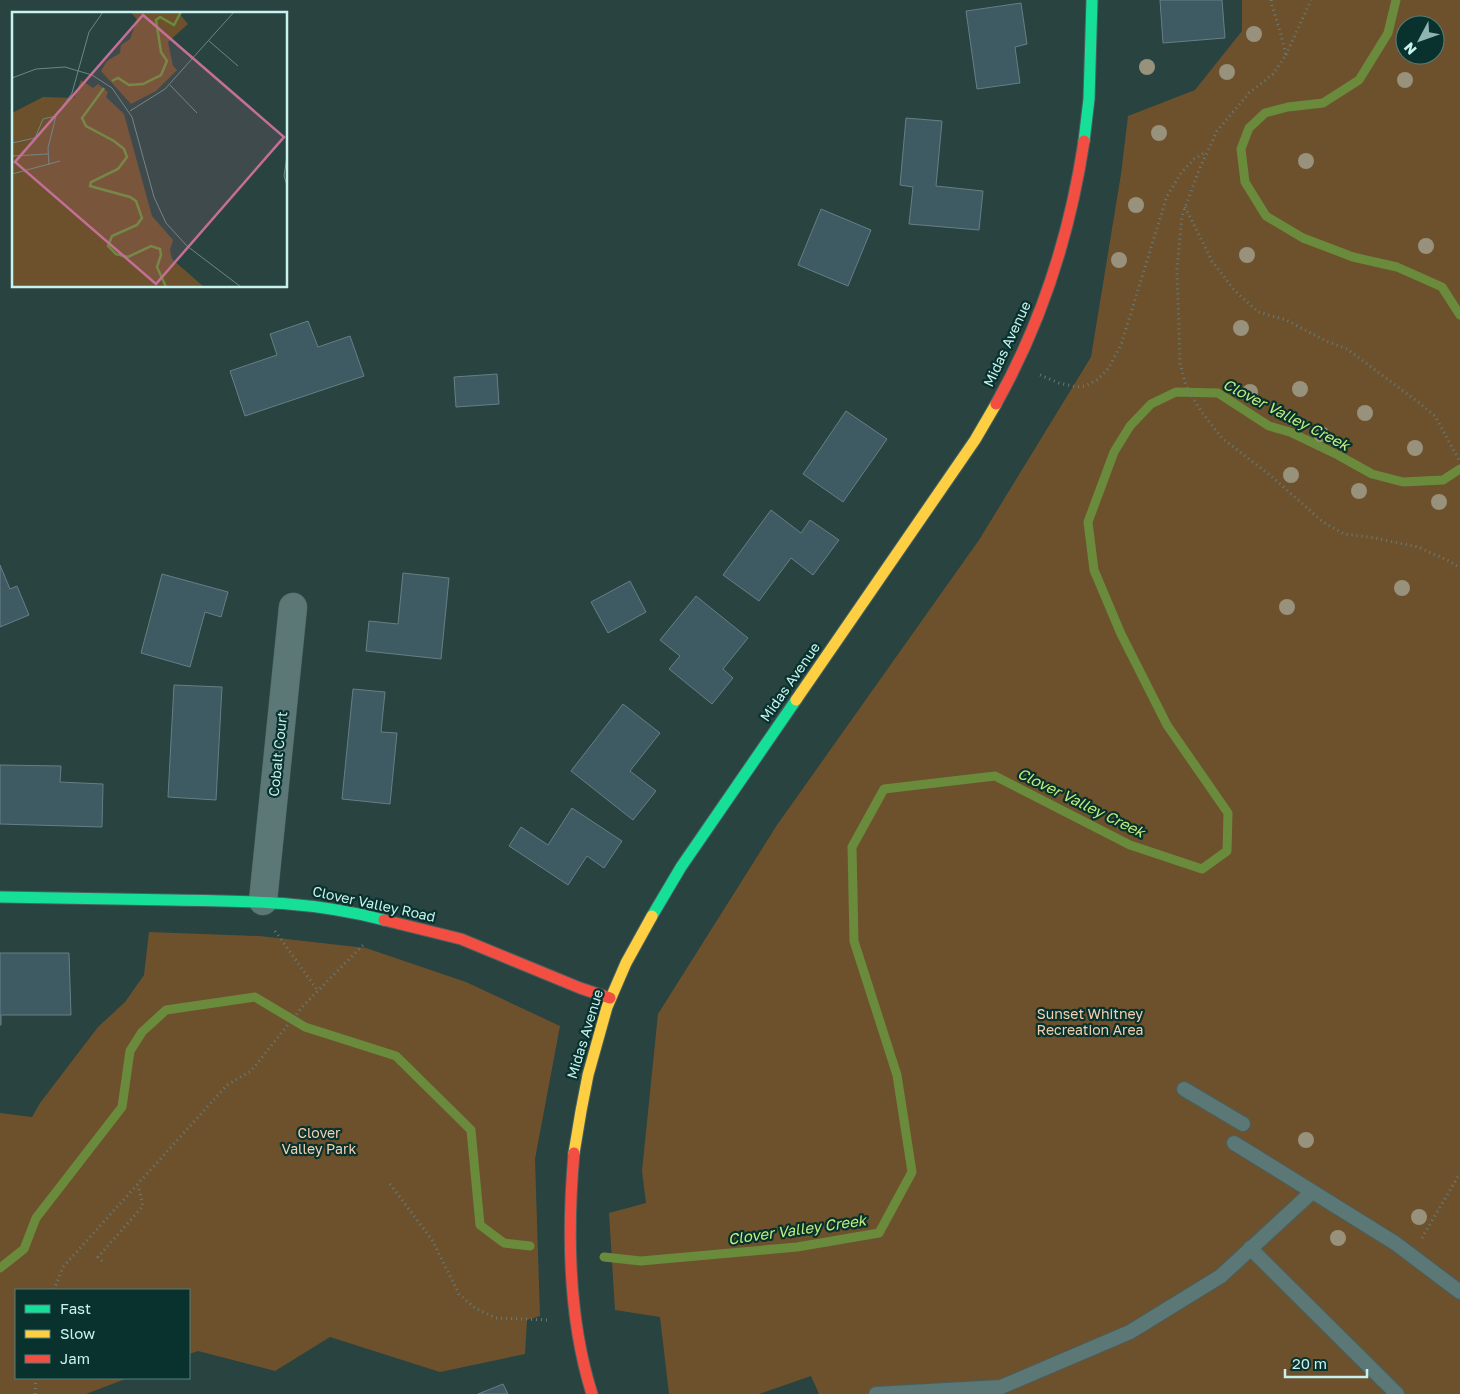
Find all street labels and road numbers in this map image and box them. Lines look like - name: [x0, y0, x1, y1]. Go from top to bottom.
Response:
- street label: Midas Avenue: [979, 298, 1034, 389]
- street label: Midas Avenue: [756, 639, 823, 725]
- street label: Cobalt Court: [265, 711, 290, 797]
- street label: Clover Valley Road: [311, 882, 437, 925]
- street label: Midas Avenue: [563, 987, 606, 1081]

